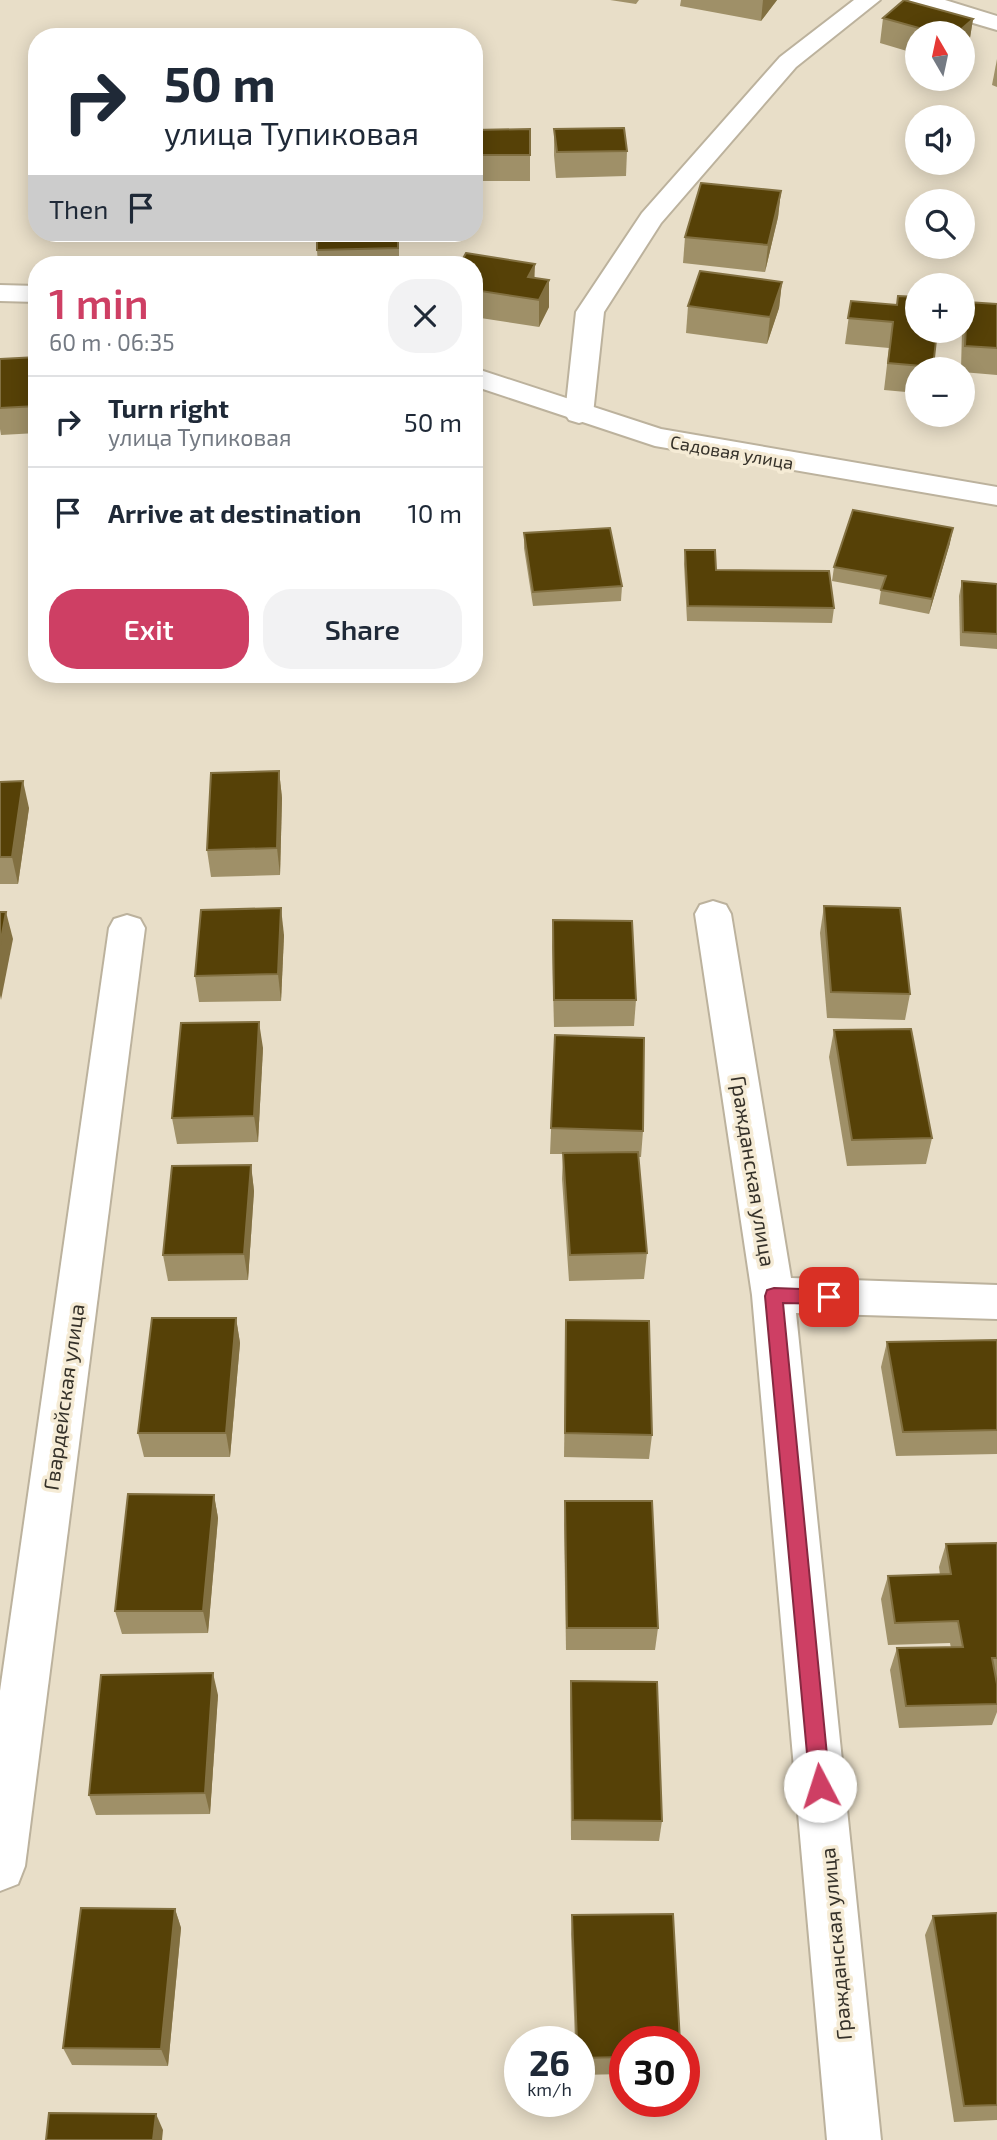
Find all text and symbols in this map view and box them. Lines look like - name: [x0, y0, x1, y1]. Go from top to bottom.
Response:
- north arrow: [905, 21, 975, 91]
- map controls: [905, 21, 975, 427]
- text: 50 m: [164, 53, 276, 112]
- icon: right: [49, 56, 140, 147]
- button: sound: [905, 105, 975, 175]
- text: улица Тупиковая: [164, 113, 419, 151]
- icon: arrive: [122, 189, 160, 227]
- button: search: [905, 189, 975, 259]
- text: Then: [49, 193, 108, 224]
- button: +: [905, 273, 975, 343]
- text: 1 min: [49, 277, 149, 327]
- button: close: [388, 279, 462, 353]
- text: 60 m · 06:35: [49, 328, 175, 356]
- button: −: [905, 357, 975, 427]
- text: Turn right: [108, 392, 229, 423]
- icon: right: [49, 403, 87, 441]
- text: 50 m: [404, 406, 462, 437]
- text: улица Тупиковая: [108, 423, 291, 451]
- street label: Садовая улица: [669, 430, 795, 474]
- icon: arrive: [49, 494, 87, 532]
- text: Arrive at destination: [108, 497, 361, 528]
- text: 10 m: [407, 497, 462, 528]
- button: Exit: [49, 589, 249, 669]
- button: Share: [263, 589, 462, 669]
- street label: Гражданская улица: [726, 1074, 781, 1269]
- pin: [799, 1267, 859, 1327]
- icon: arrive: [810, 1278, 848, 1316]
- street label: Гвардейская улица: [38, 1302, 89, 1492]
- position arrow: [783, 1749, 857, 1823]
- street label: Гражданская улица: [814, 1847, 857, 2041]
- speed limit sign: 30: [609, 2026, 700, 2117]
- text: 26: [529, 2041, 570, 2083]
- text: km/h: [527, 2078, 572, 2100]

